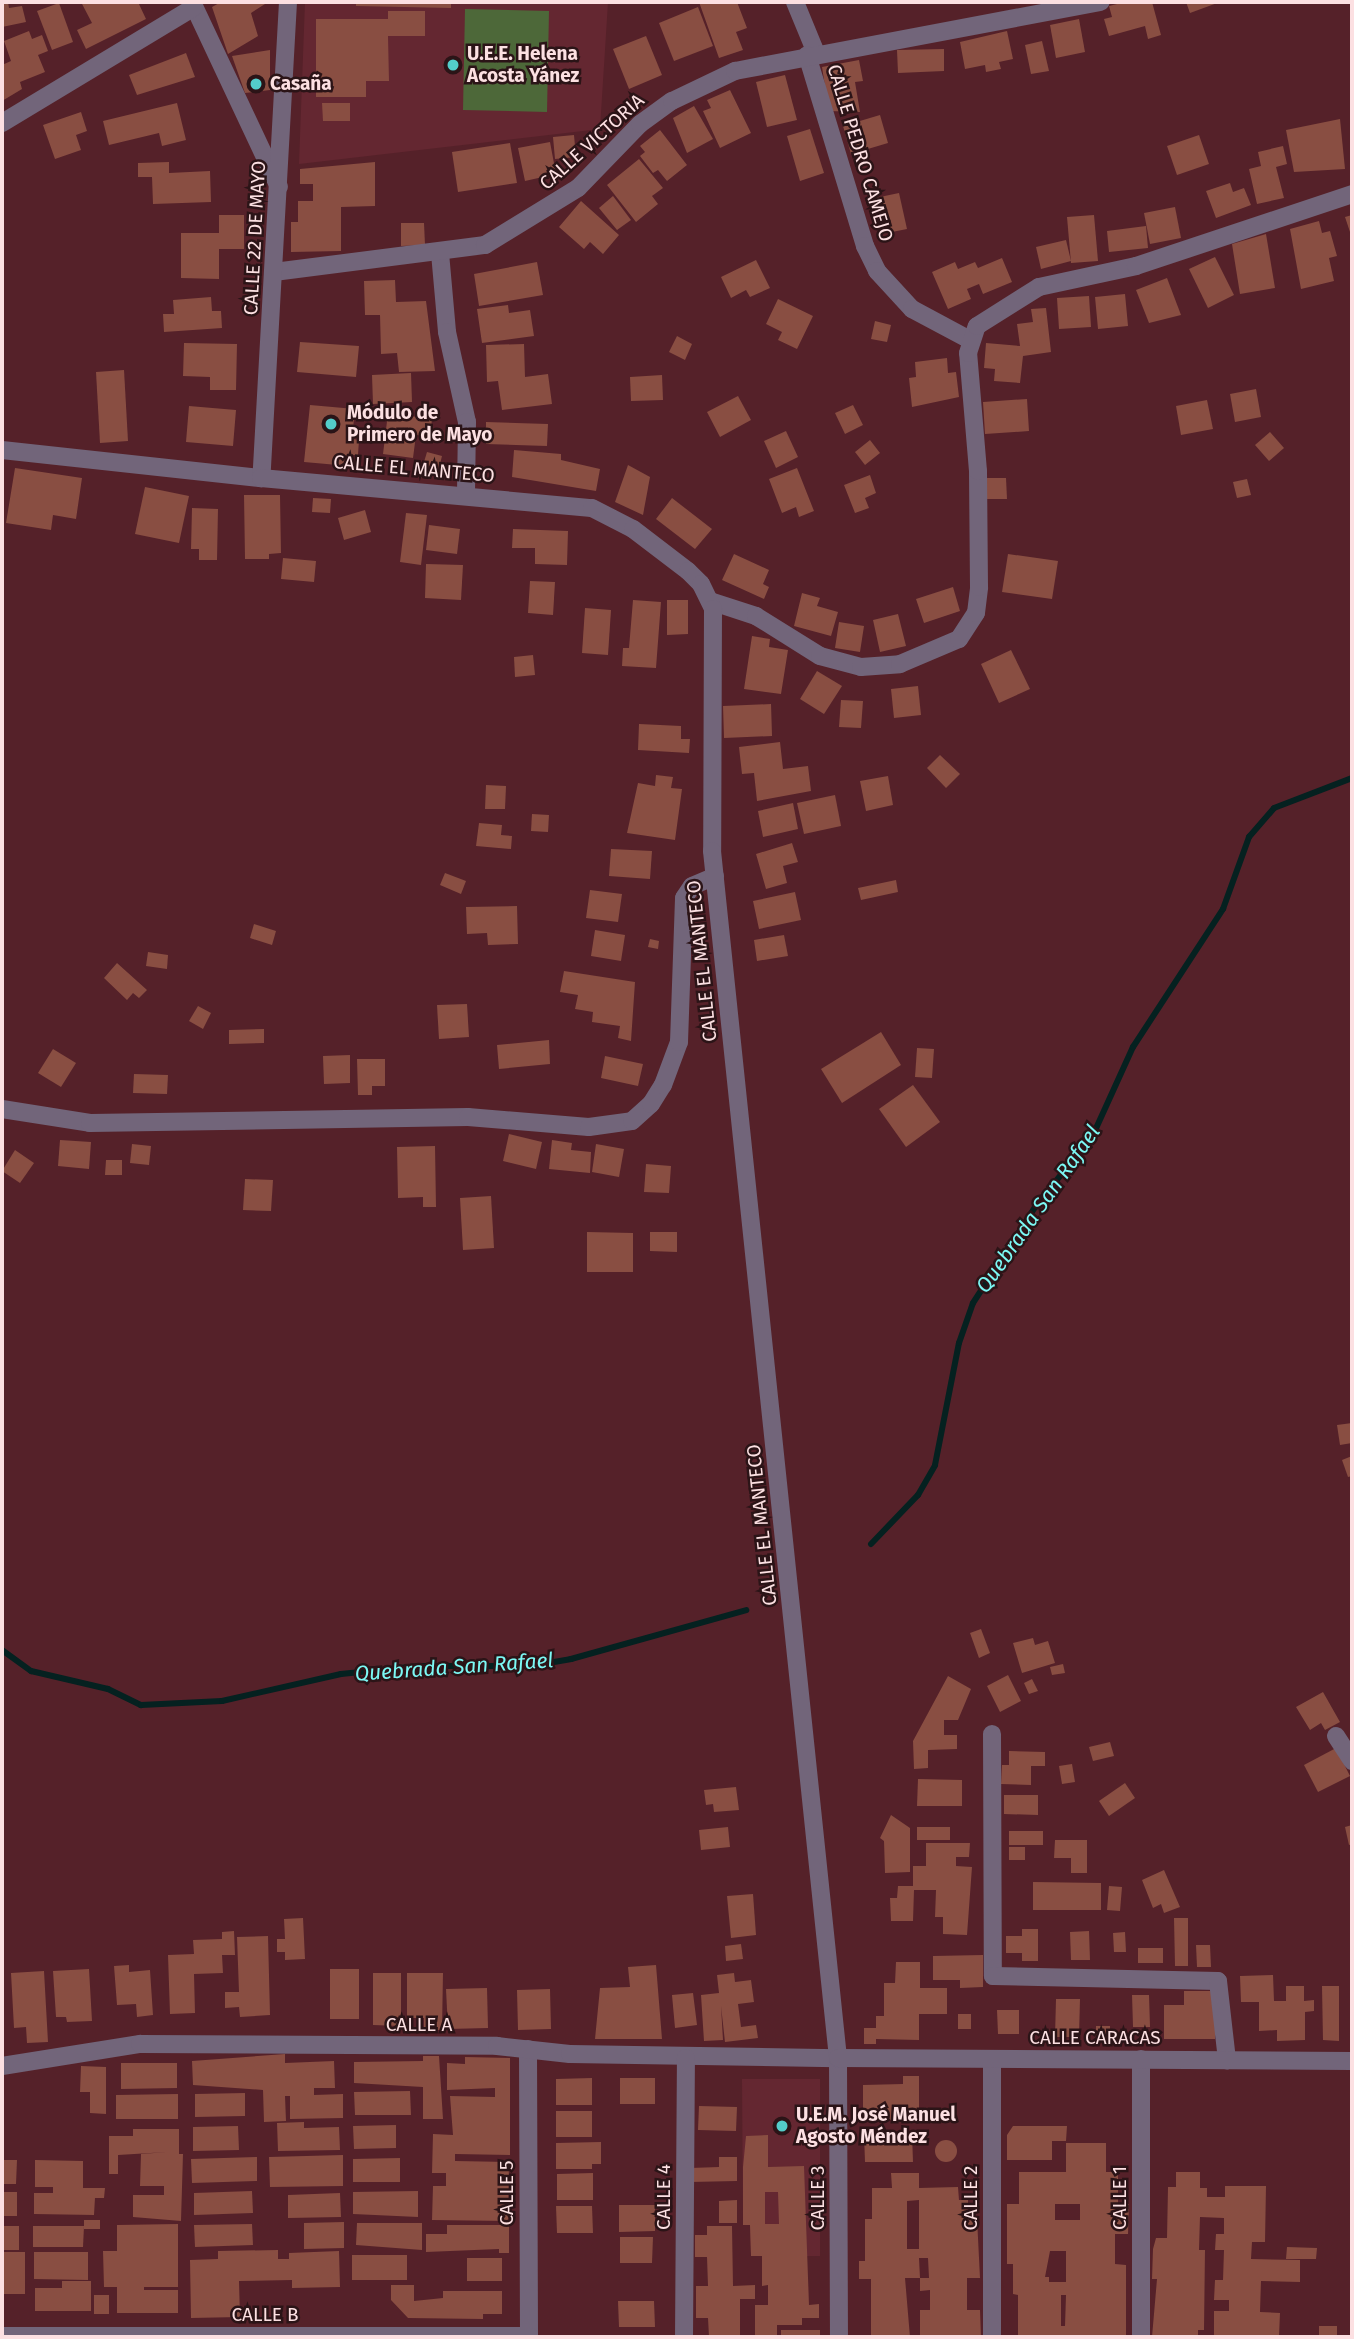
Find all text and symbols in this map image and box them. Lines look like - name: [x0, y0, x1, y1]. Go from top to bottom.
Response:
- place label: U.E.E. Helena Acosta Yánez: [467, 43, 579, 87]
- marker: U.E.E. Helena Acosta Yánez: [445, 57, 461, 73]
- street label: CALLE PEDRO CAMEJO: [822, 62, 898, 244]
- place label: Casaña: [270, 73, 332, 95]
- marker: Casaña: [248, 76, 264, 92]
- street label: CALLE VICTORIA: [535, 89, 649, 195]
- street label: CALLE 22 DE MAYO: [240, 160, 270, 316]
- place label: Módulo de Primero de Mayo: [347, 402, 492, 446]
- marker: Módulo de Primero de Mayo: [321, 414, 341, 434]
- street label: CALLE EL MANTECO: [332, 451, 496, 487]
- street label: CALLE EL MANTECO: [682, 879, 722, 1043]
- water label: Quebrada San Rafael: [971, 1120, 1105, 1298]
- street label: CALLE EL MANTECO: [742, 1443, 782, 1607]
- water label: Quebrada San Rafael: [354, 1647, 554, 1687]
- street label: CALLE A: [386, 2014, 452, 2036]
- street label: CALLE CARACAS: [1029, 2027, 1161, 2049]
- place label: U.E.M. José Manuel Agosto Méndez: [796, 2104, 956, 2148]
- marker: U.E.M. José Manuel Agosto Méndez: [774, 2118, 790, 2134]
- street label: CALLE 5: [496, 2160, 518, 2226]
- street label: CALLE 4: [653, 2164, 675, 2230]
- street label: CALLE 3: [807, 2165, 829, 2231]
- street label: CALLE 2: [960, 2165, 982, 2231]
- street label: CALLE 1: [1109, 2166, 1131, 2230]
- street label: CALLE B: [231, 2304, 299, 2326]

